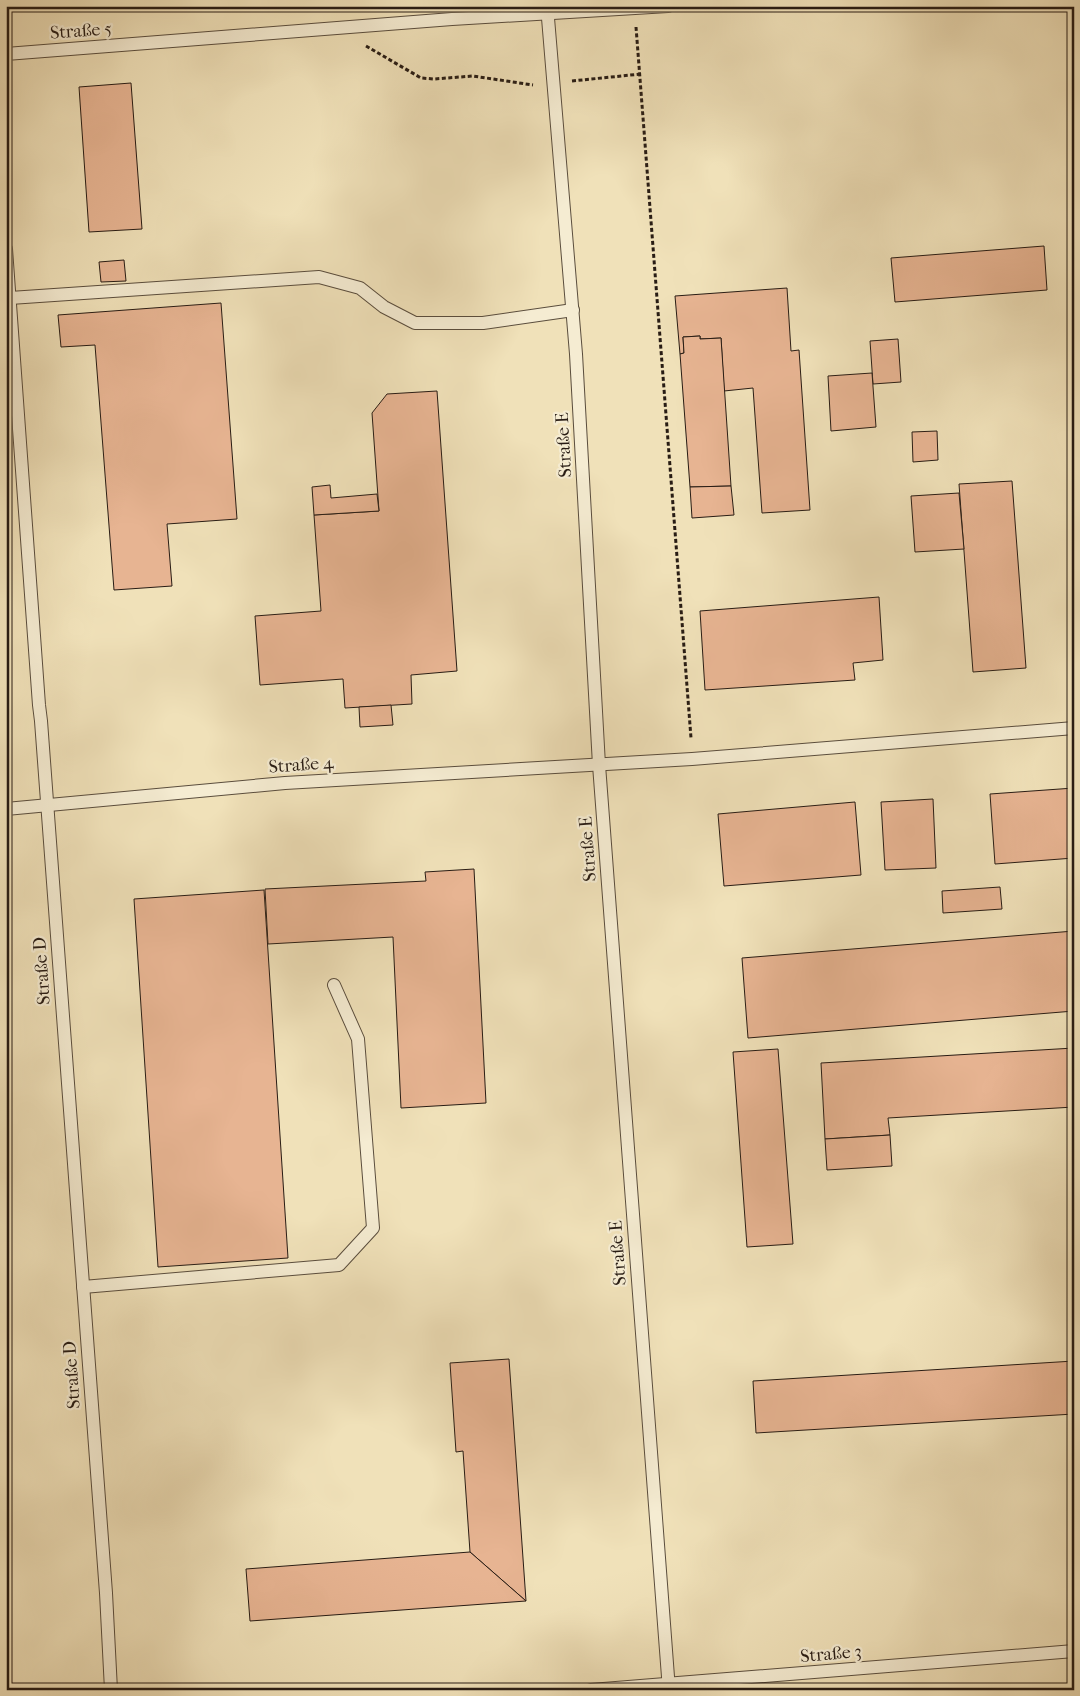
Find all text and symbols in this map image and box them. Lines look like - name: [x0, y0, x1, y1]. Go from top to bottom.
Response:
- street label: Straße 5: [49, 18, 113, 44]
- street label: Straße E: [552, 412, 576, 478]
- street label: Straße 4: [268, 752, 335, 778]
- street label: Straße E: [575, 816, 601, 882]
- street label: Straße D: [29, 936, 55, 1006]
- street label: Straße E: [605, 1220, 631, 1286]
- street label: Straße D: [59, 1340, 85, 1410]
- street label: Straße 3: [799, 1641, 863, 1667]

